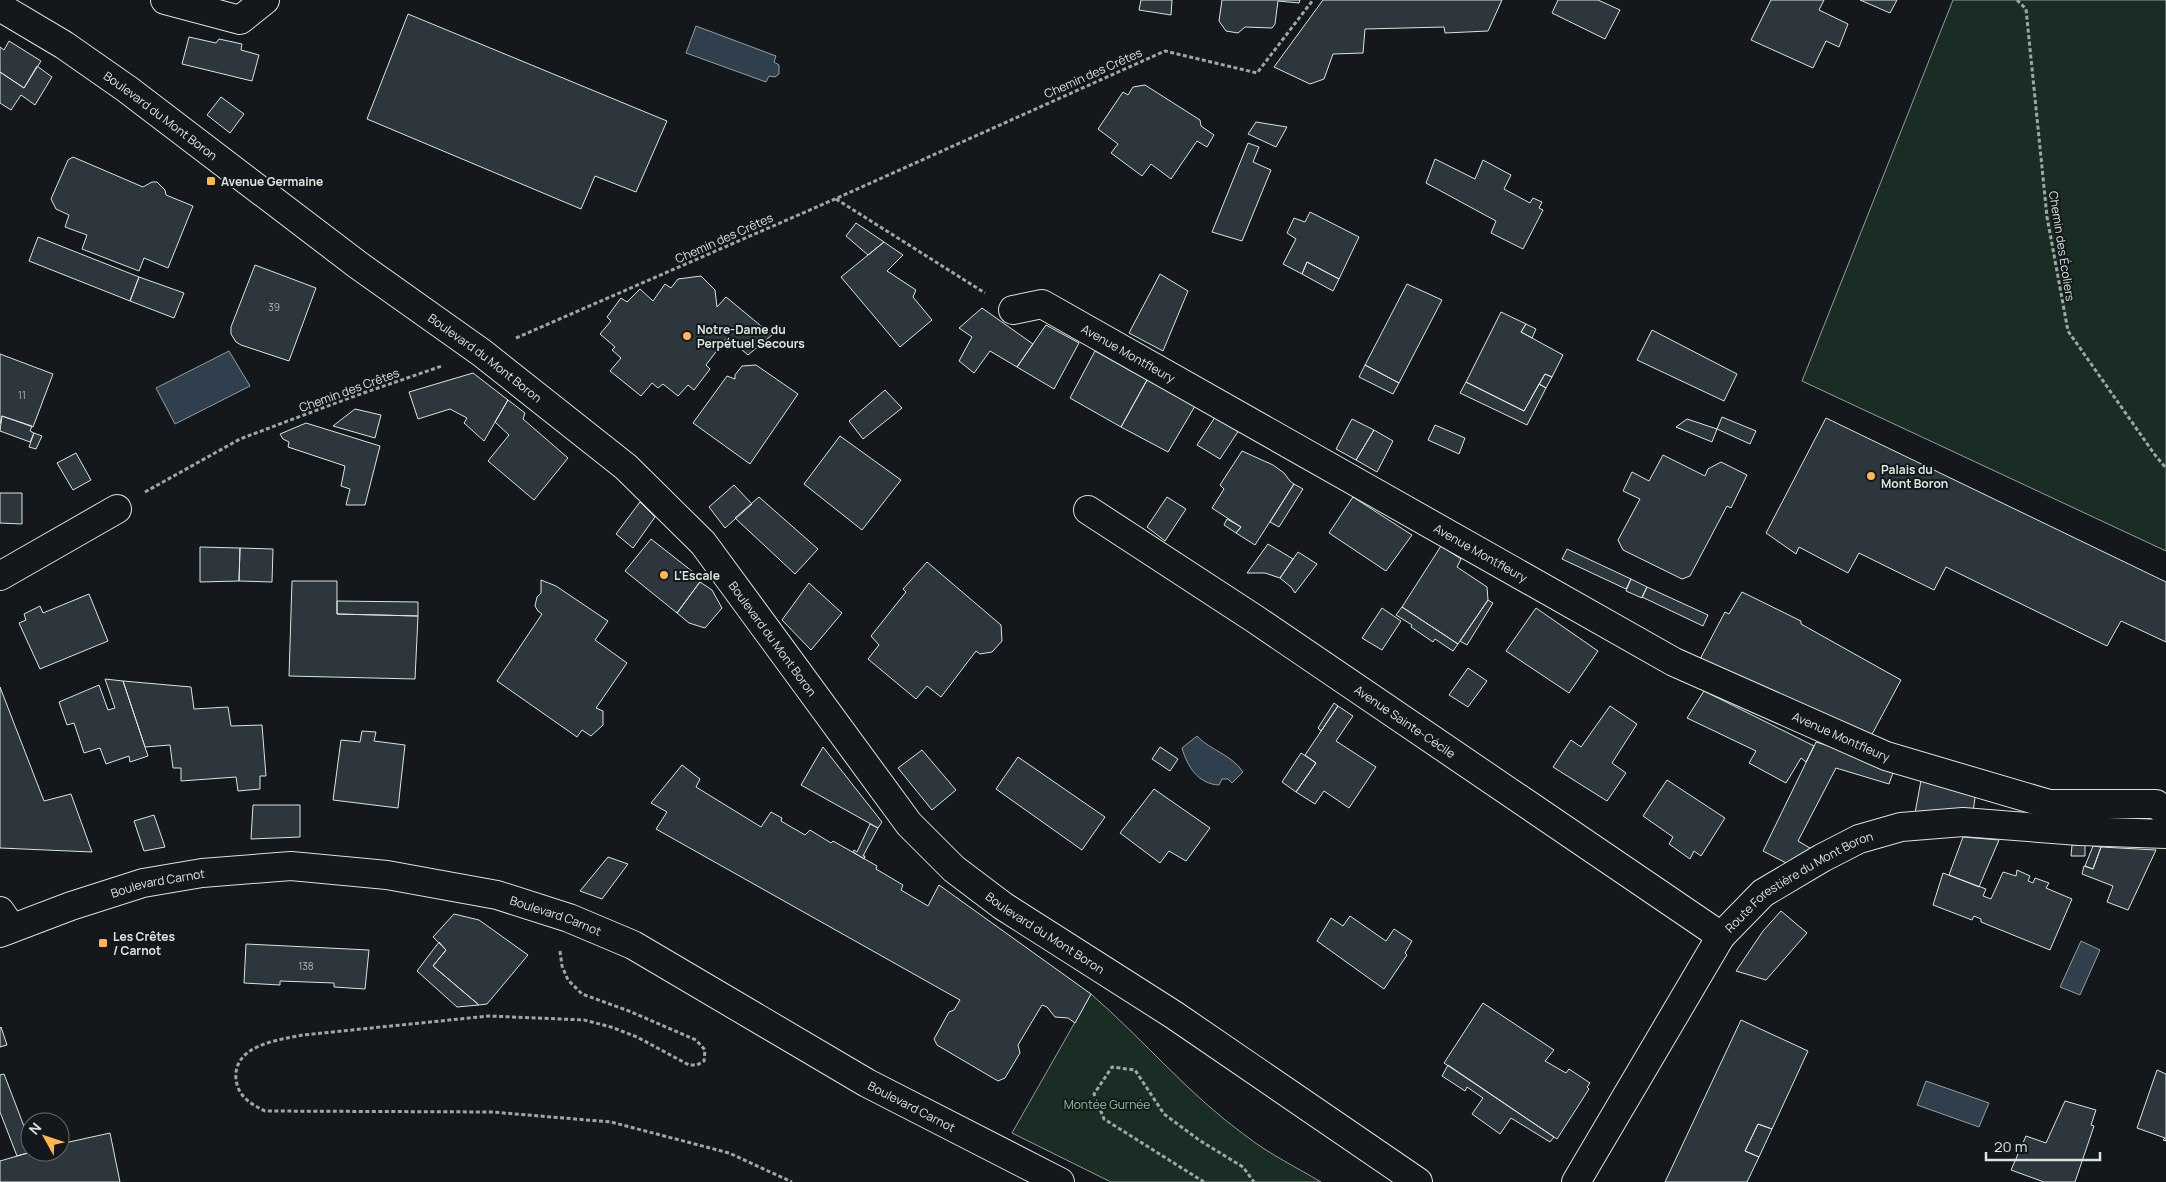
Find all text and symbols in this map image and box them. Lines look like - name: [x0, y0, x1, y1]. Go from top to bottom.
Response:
- street label: Chemin des Crêtes: [1041, 44, 1145, 102]
- street label: Boulevard du Mont Boron: [100, 67, 221, 164]
- place label: Avenue Germaine: [221, 173, 323, 190]
- marker: Avenue Germaine: [205, 175, 217, 187]
- street label: Chemin des Écoliers: [2045, 190, 2079, 302]
- street label: Chemin des Crêtes: [672, 209, 776, 267]
- house number: 39: [268, 300, 280, 314]
- street label: Boulevard du Mont Boron: [425, 309, 546, 406]
- street label: Avenue Montfleury: [1079, 320, 1179, 387]
- place label: Notre-Dame du Perpétuel Secours: [697, 321, 805, 352]
- marker: Notre-Dame du Perpétuel Secours: [681, 330, 693, 342]
- street label: Chemin des Crêtes: [296, 364, 402, 416]
- house number: 11: [18, 388, 26, 402]
- place label: Palais du Mont Boron: [1881, 461, 1948, 492]
- marker: Palais du Mont Boron: [1865, 470, 1877, 482]
- street label: Avenue Montfleury: [1431, 519, 1531, 586]
- place label: L'Escale: [674, 567, 720, 584]
- marker: L'Escale: [658, 569, 670, 581]
- street label: Boulevard du Mont Boron: [725, 578, 821, 699]
- street label: Avenue Sainte-Cécile: [1351, 681, 1459, 762]
- street label: Avenue Montfleury: [1790, 707, 1892, 765]
- street label: Route Forestière du Mont Boron: [1721, 827, 1875, 936]
- street label: Boulevard Carnot: [108, 864, 205, 901]
- street label: Boulevard du Mont Boron: [982, 888, 1108, 977]
- street label: Boulevard Carnot: [508, 891, 604, 939]
- place label: Les Crêtes / Carnot: [113, 928, 175, 959]
- marker: Les Crêtes / Carnot: [97, 937, 109, 949]
- house number: 138: [298, 959, 314, 973]
- street label: Boulevard Carnot: [865, 1077, 959, 1136]
- park label: Montée Gurnée: [1064, 1096, 1150, 1113]
- north arrow: [20, 1112, 70, 1162]
- text: N: [24, 1118, 45, 1138]
- scale bar: [1986, 1130, 2100, 1162]
- text: 20 m: [1994, 1136, 2027, 1157]

